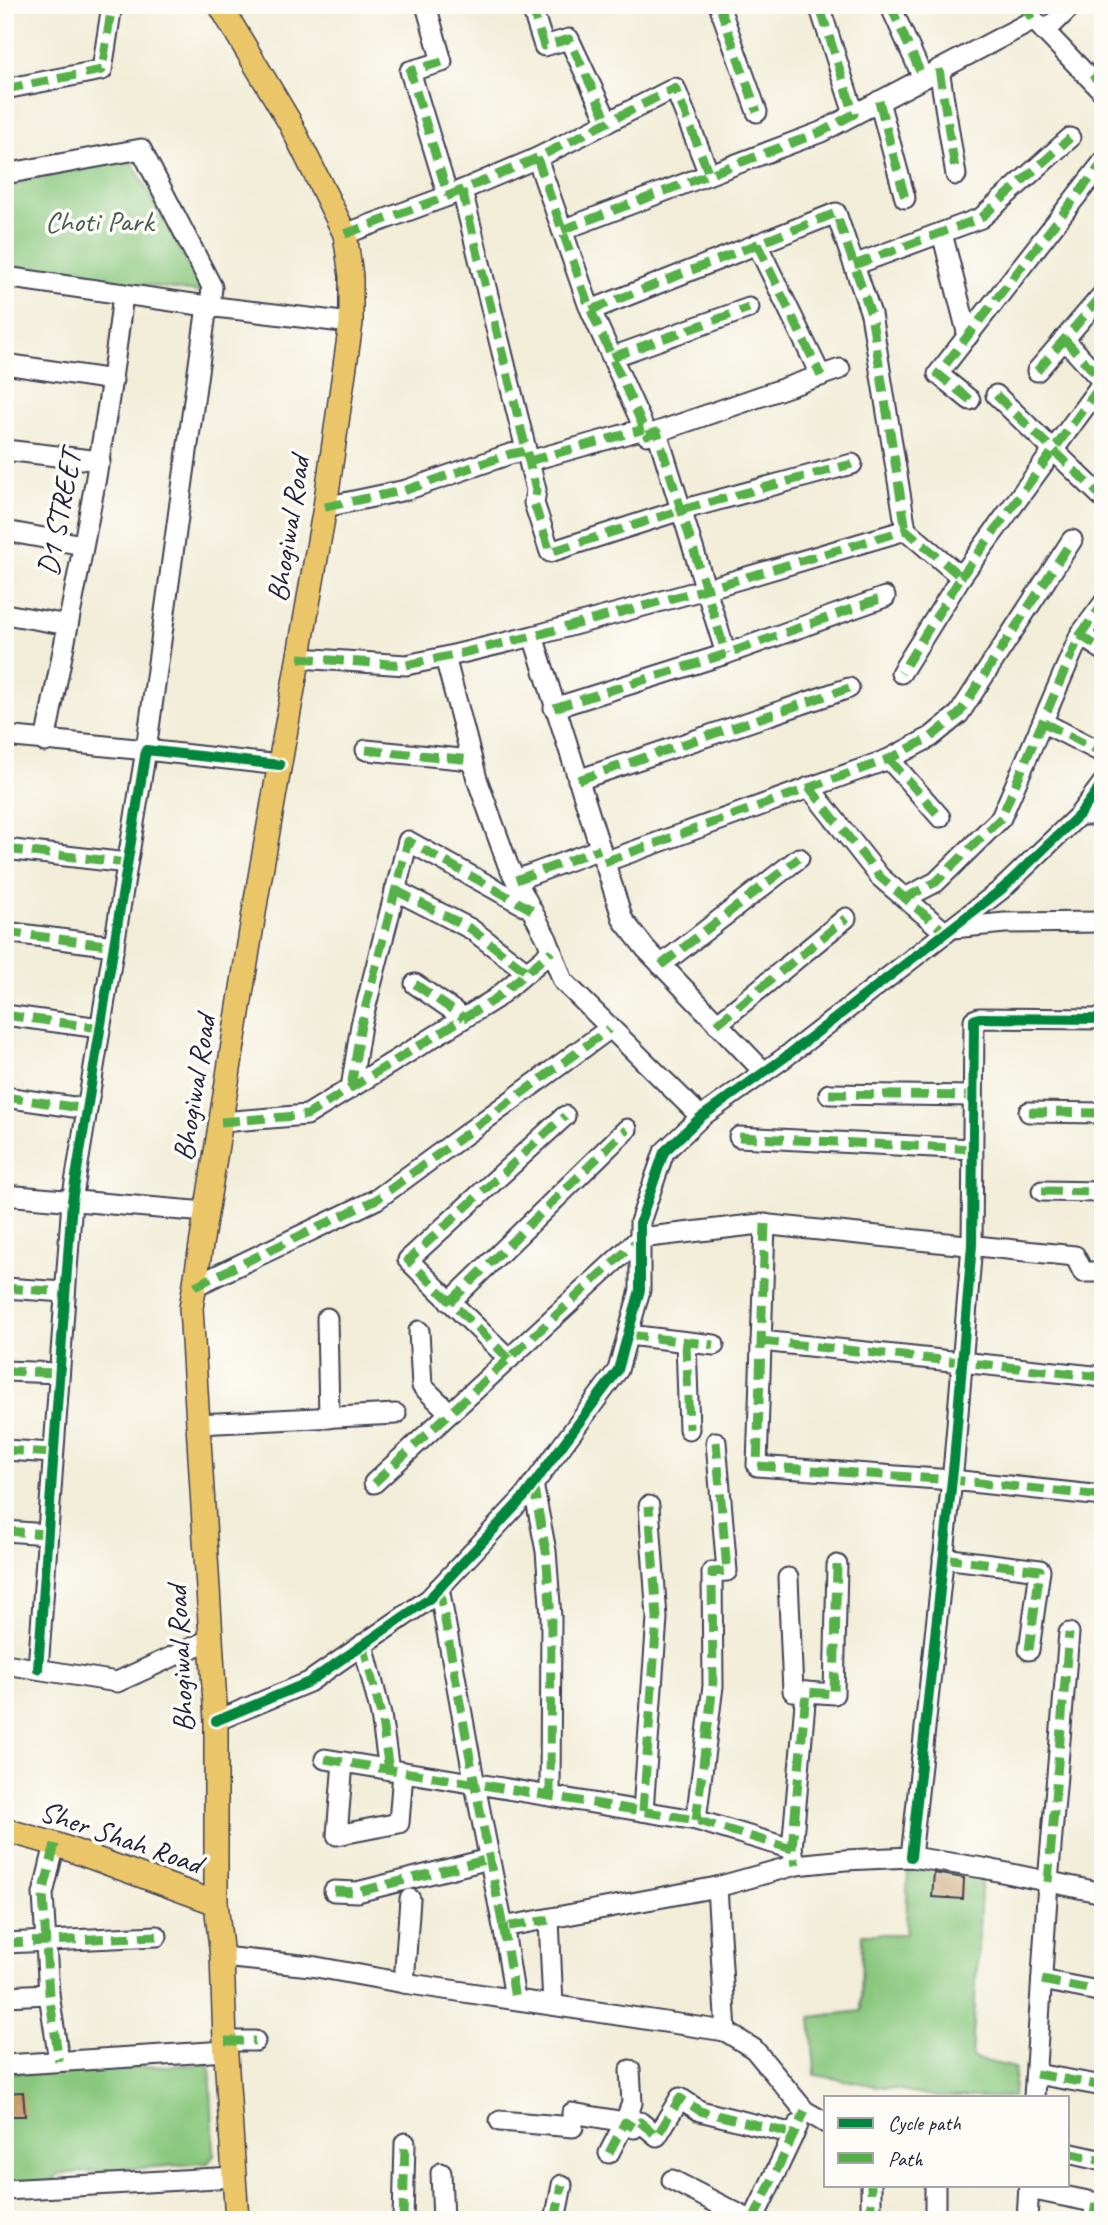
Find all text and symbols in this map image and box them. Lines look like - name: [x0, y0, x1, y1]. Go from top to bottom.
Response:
- park label: Choti Park: [45, 202, 155, 240]
- street label: D1 STREET: [28, 441, 91, 579]
- street label: Bhogiwal Road: [258, 449, 319, 604]
- street label: Bhogiwal Road: [164, 1008, 225, 1163]
- street label: Bhogiwal Road: [157, 1581, 203, 1733]
- street label: Sher Shah Road: [35, 1792, 211, 1884]
- legend: [824, 2096, 1070, 2186]
- text: Cycle path: [888, 2110, 961, 2136]
- text: Path: [888, 2146, 924, 2172]

